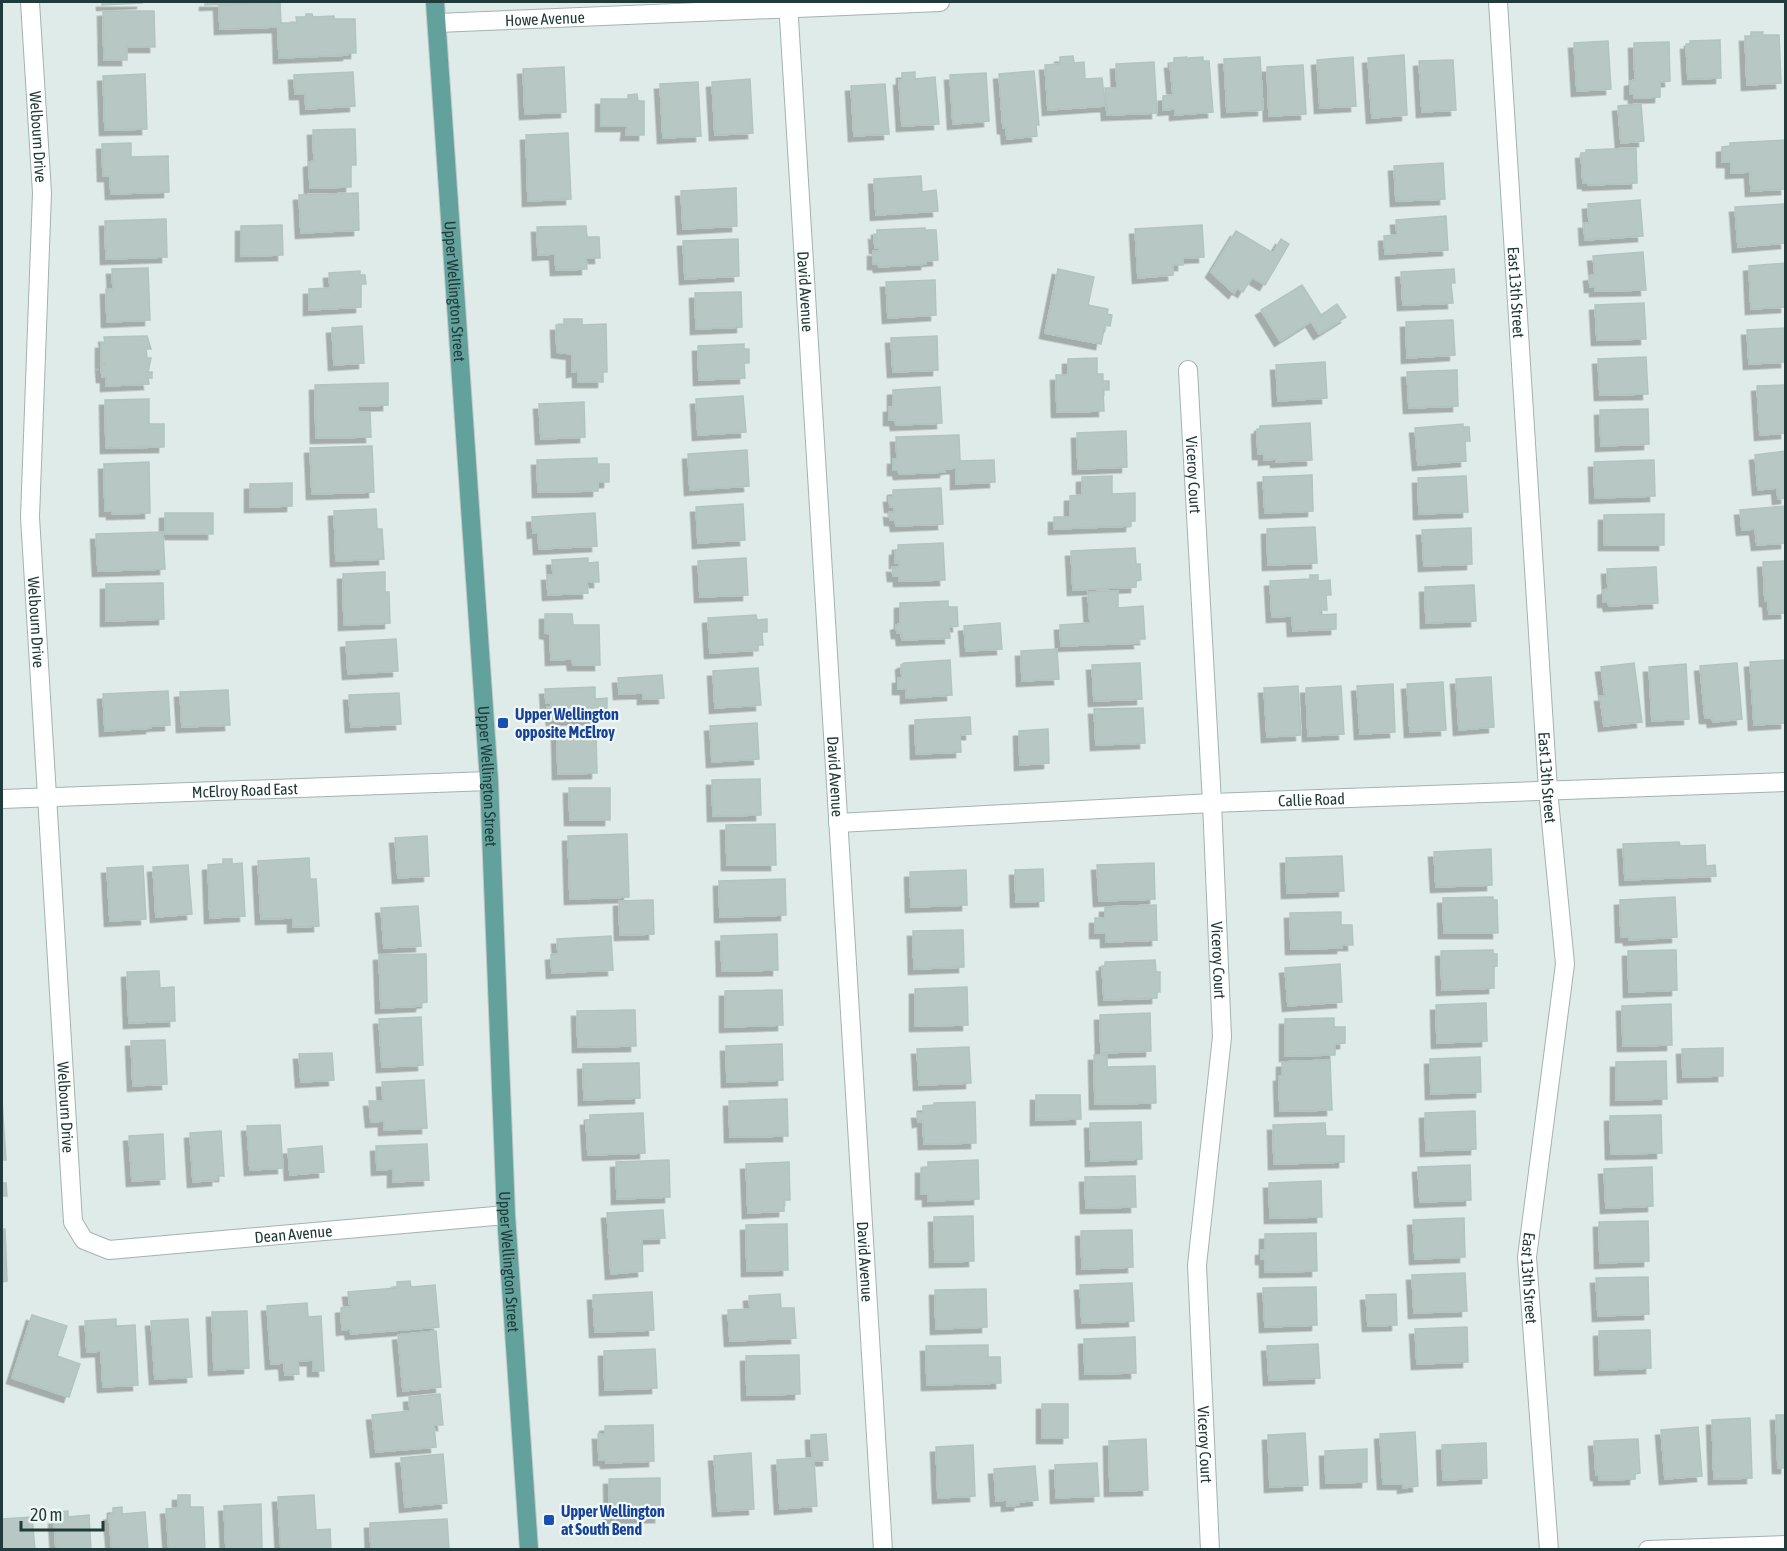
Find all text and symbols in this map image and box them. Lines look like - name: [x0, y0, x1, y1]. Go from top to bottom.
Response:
- street label: Howe Avenue: [505, 8, 585, 29]
- street label: Welbourn Drive: [27, 91, 50, 183]
- street label: Upper Wellington Street: [441, 220, 469, 363]
- street label: East 13th Street: [1505, 246, 1528, 339]
- street label: David Avenue: [794, 251, 817, 332]
- street label: Viceroy Court: [1183, 436, 1205, 514]
- street label: Welbourn Drive: [25, 576, 48, 668]
- street label: Upper Wellington Street: [474, 705, 501, 847]
- place label: Upper Wellington opposite McElroy: [515, 705, 619, 741]
- marker: Upper Wellington opposite McElroy: [496, 716, 510, 730]
- street label: East 13th Street: [1535, 731, 1560, 824]
- street label: David Avenue: [824, 736, 847, 817]
- street label: McElroy Road East: [192, 779, 299, 801]
- street label: Callie Road: [1278, 789, 1345, 810]
- street label: Viceroy Court: [1208, 921, 1229, 1000]
- street label: Welbourn Drive: [54, 1061, 78, 1153]
- street label: Upper Wellington Street: [495, 1191, 523, 1333]
- street label: Dean Avenue: [254, 1221, 333, 1246]
- street label: David Avenue: [854, 1221, 877, 1303]
- street label: East 13th Street: [1518, 1231, 1541, 1325]
- street label: Viceroy Court: [1194, 1406, 1216, 1484]
- scale bar: [21, 1494, 104, 1532]
- place label: Upper Wellington at South Bend: [561, 1502, 665, 1538]
- text: 20 m: [30, 1504, 62, 1525]
- marker: Upper Wellington at South Bend: [542, 1513, 556, 1527]

